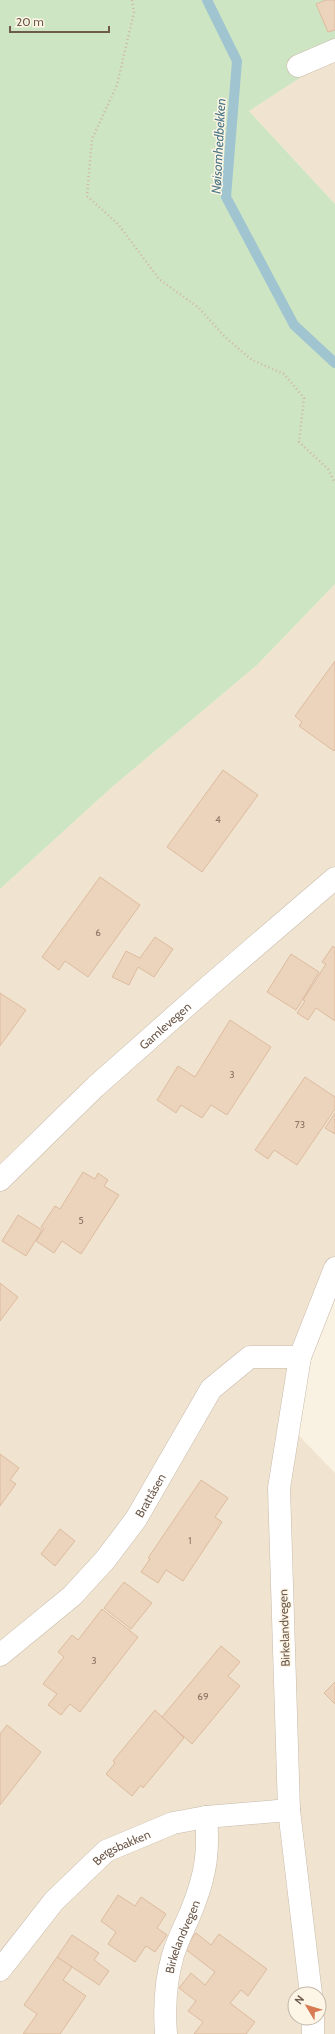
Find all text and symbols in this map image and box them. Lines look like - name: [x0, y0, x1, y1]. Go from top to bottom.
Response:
- scale bar: [10, 8, 109, 34]
- text: 20 m: [16, 14, 44, 29]
- water label: Nøisomhedbekken: [208, 98, 228, 194]
- house number: 4: [215, 813, 221, 826]
- house number: 6: [95, 926, 101, 939]
- street label: Gamlevegen: [136, 998, 194, 1052]
- house number: 3: [229, 1068, 235, 1081]
- house number: 73: [295, 1118, 305, 1131]
- house number: 5: [78, 1214, 84, 1227]
- street label: Brattåsen: [131, 1470, 169, 1520]
- house number: 1: [188, 1534, 192, 1547]
- street label: Birkelandvegen: [275, 1589, 293, 1667]
- house number: 3: [91, 1654, 97, 1667]
- house number: 69: [197, 1690, 209, 1703]
- street label: Bergsbakken: [89, 1826, 153, 1868]
- street label: Birkelandvegen: [161, 1897, 202, 1975]
- north arrow: [287, 1986, 327, 2026]
- text: N: [291, 1992, 307, 2007]

